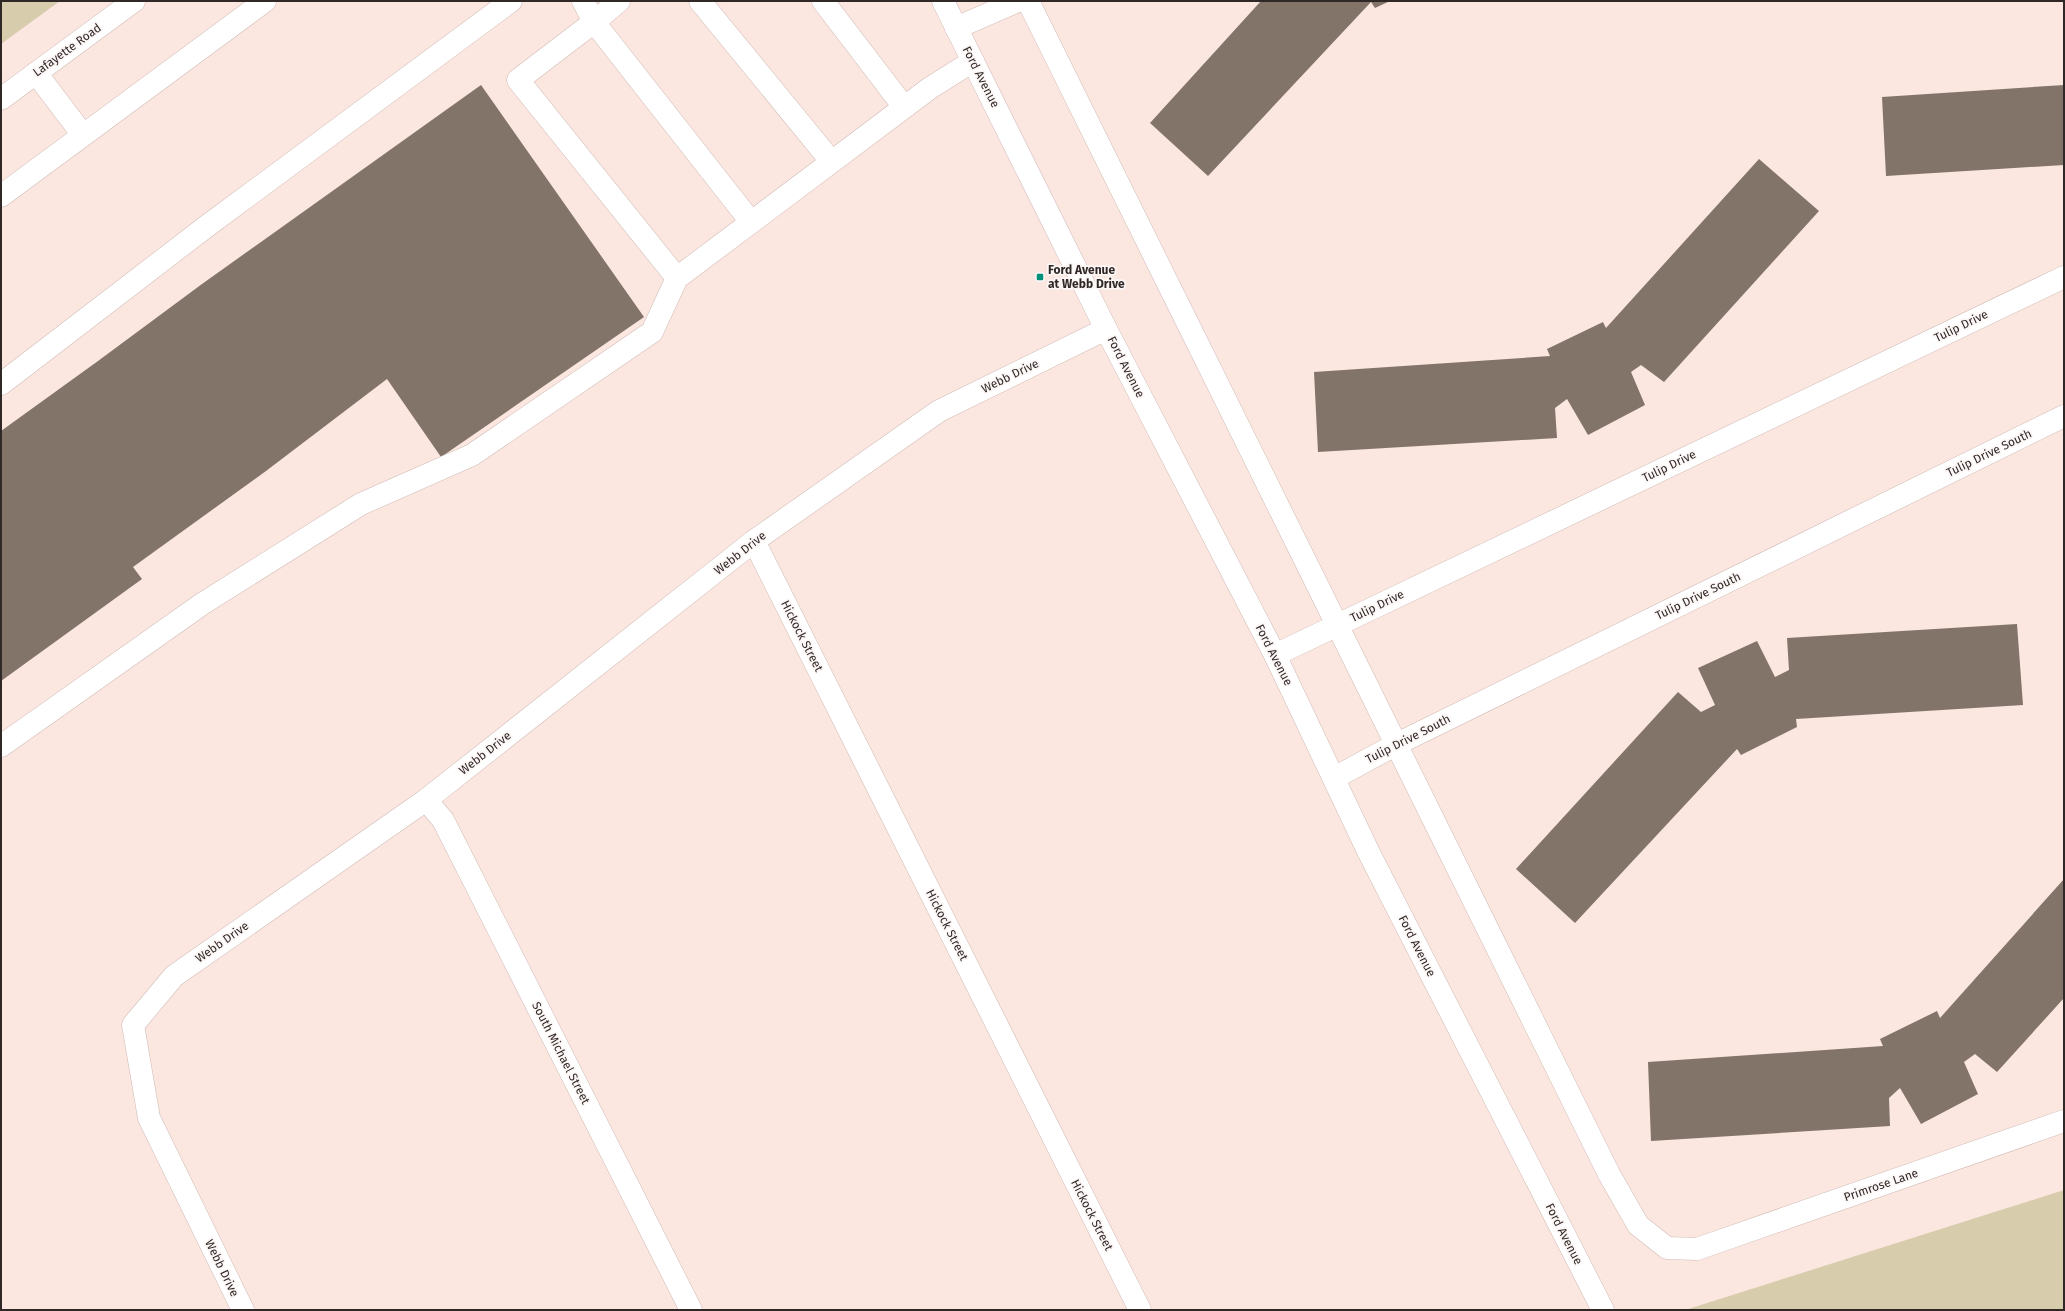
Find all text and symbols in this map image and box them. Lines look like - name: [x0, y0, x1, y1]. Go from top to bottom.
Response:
- street label: Lafayette Road: [30, 21, 104, 79]
- street label: Ford Avenue: [960, 44, 1002, 110]
- place label: Ford Avenue at Webb Drive: [1048, 263, 1125, 291]
- marker: Ford Avenue at Webb Drive: [1035, 272, 1045, 282]
- street label: Tulip Drive: [1932, 307, 1990, 345]
- street label: Ford Avenue: [1105, 334, 1147, 400]
- street label: Webb Drive: [979, 356, 1041, 396]
- street label: Tulip Drive South: [1944, 426, 2034, 480]
- street label: Tulip Drive: [1640, 447, 1698, 485]
- street label: Webb Drive: [711, 528, 769, 578]
- street label: Tulip Drive South: [1653, 569, 1743, 623]
- street label: Tulip Drive: [1348, 587, 1406, 625]
- street label: Hickock Street: [778, 598, 826, 674]
- street label: Ford Avenue: [1253, 622, 1295, 688]
- street label: Tulip Drive South: [1363, 712, 1453, 766]
- street label: Webb Drive: [456, 728, 514, 778]
- street label: Hickock Street: [923, 887, 971, 963]
- street label: Ford Avenue: [1396, 913, 1438, 979]
- street label: Webb Drive: [193, 919, 251, 965]
- street label: South Michael Street: [529, 1000, 593, 1107]
- street label: Primrose Lane: [1842, 1166, 1920, 1204]
- street label: Hickock Street: [1068, 1177, 1116, 1253]
- street label: Ford Avenue: [1543, 1201, 1585, 1267]
- street label: Webb Drive: [202, 1237, 242, 1299]

